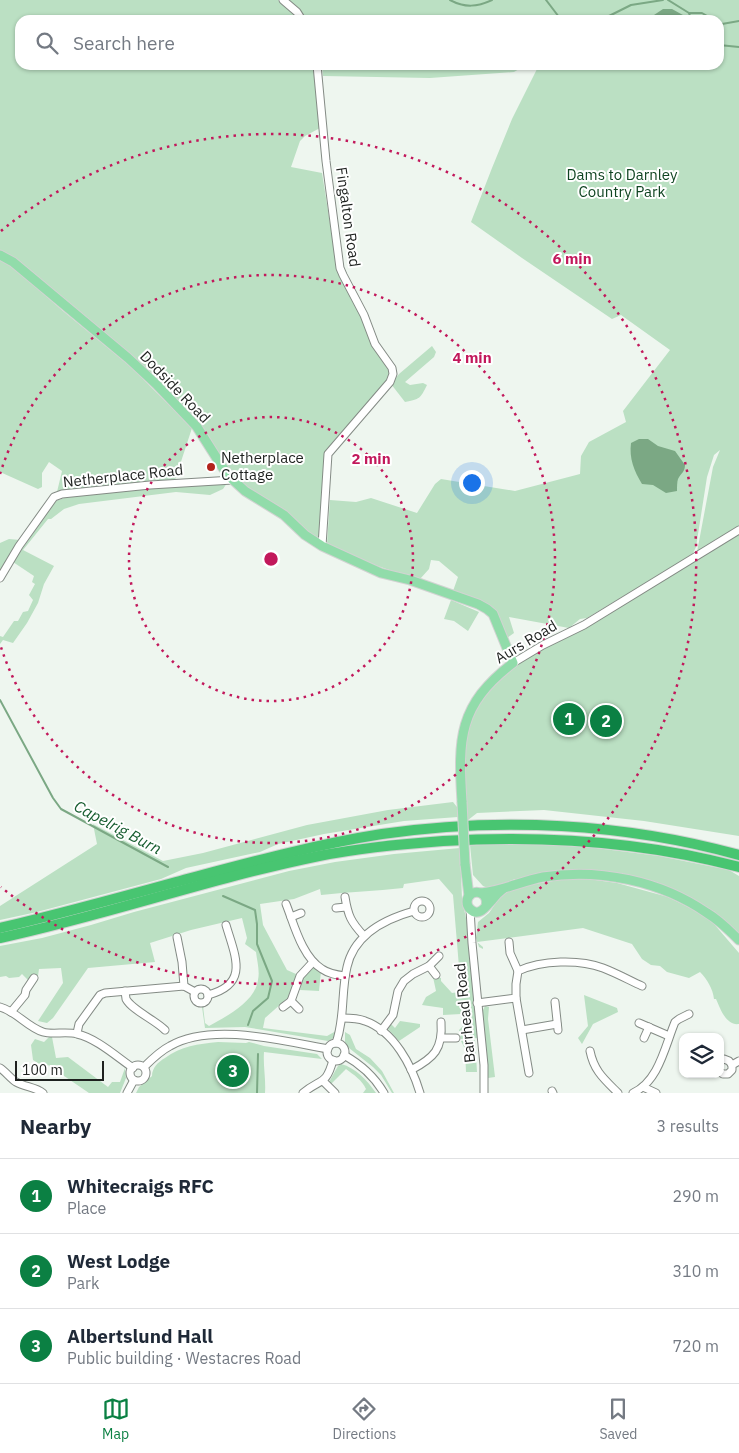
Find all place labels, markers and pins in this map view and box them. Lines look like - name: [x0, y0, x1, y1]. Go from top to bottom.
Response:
- place label: Netherplace Cottage: [221, 448, 304, 484]
- marker: Netherplace Cottage: [205, 461, 217, 473]
- centre of rings: [262, 550, 280, 568]
- pin: 1: [553, 700, 585, 738]
- pin: 2: [590, 702, 622, 740]
- pin: 3: [217, 1052, 249, 1090]

